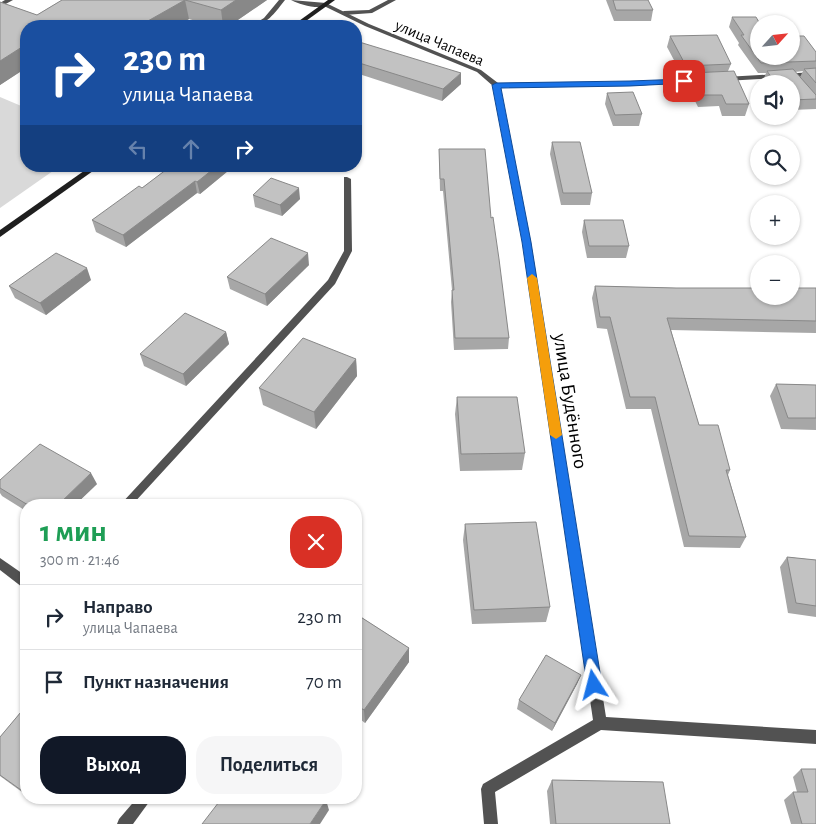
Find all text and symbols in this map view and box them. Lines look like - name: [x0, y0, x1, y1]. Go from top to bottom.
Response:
- north arrow: [750, 15, 800, 65]
- map controls: [750, 15, 800, 305]
- street label: улица Чапаева: [392, 17, 486, 70]
- icon: right: [40, 40, 105, 105]
- text: 230 m: [123, 42, 206, 77]
- pin: [663, 60, 705, 102]
- icon: arrive: [670, 67, 698, 95]
- button: sound: [750, 75, 800, 125]
- text: улица Чапаева: [123, 83, 253, 105]
- icon: left: [124, 135, 152, 163]
- icon: ahead: [177, 135, 205, 163]
- icon: right: [230, 135, 258, 163]
- button: search: [750, 135, 800, 185]
- button: +: [750, 195, 800, 245]
- button: −: [750, 255, 800, 305]
- street label: улица Будённого: [549, 331, 591, 470]
- button: close: [290, 516, 342, 568]
- text: 1 мин: [40, 517, 107, 547]
- text: 300 m · 21:46: [40, 552, 120, 568]
- text: Направо: [83, 598, 153, 617]
- icon: right: [40, 603, 68, 631]
- text: 230 m: [297, 608, 342, 627]
- text: улица Чапаева: [83, 620, 178, 636]
- position arrow: [567, 658, 619, 710]
- icon: arrive: [40, 668, 68, 696]
- text: Пункт назначения: [83, 673, 229, 692]
- text: 70 m: [306, 673, 342, 692]
- button: Выход: [40, 736, 186, 794]
- button: Поделиться: [196, 736, 342, 794]

